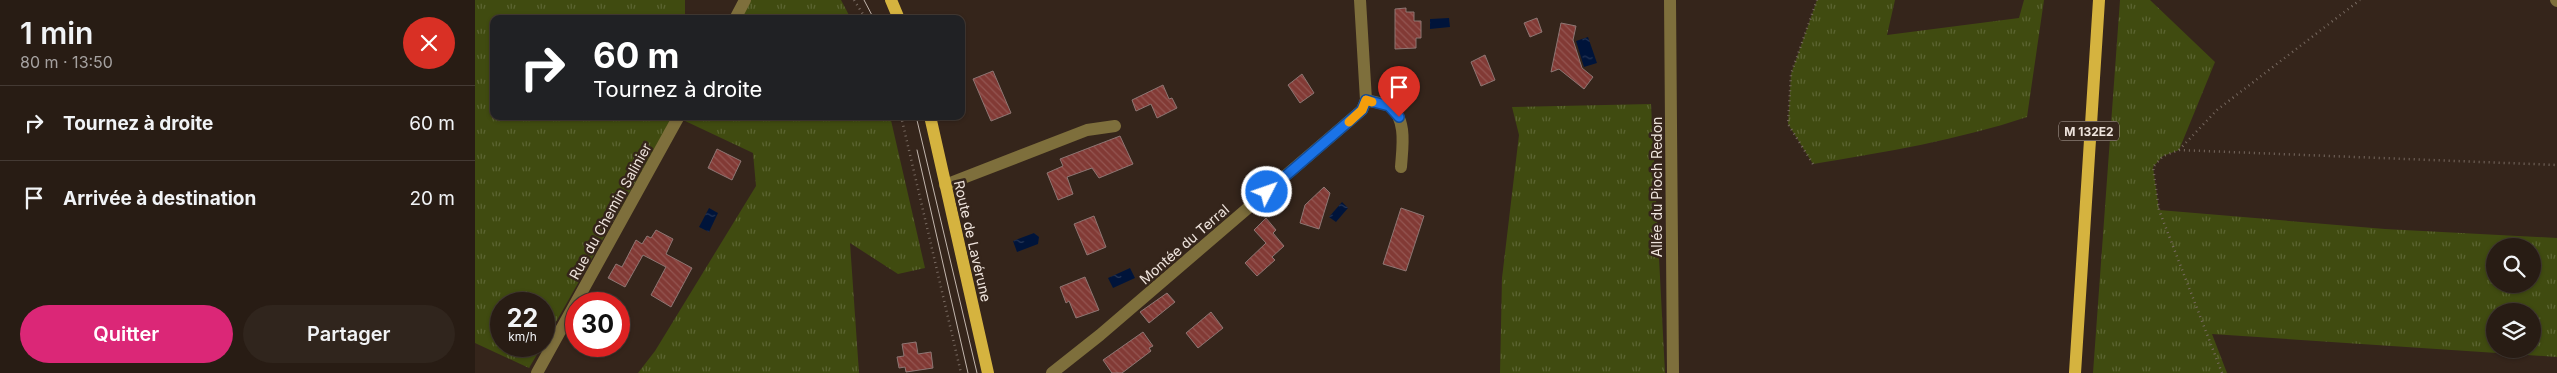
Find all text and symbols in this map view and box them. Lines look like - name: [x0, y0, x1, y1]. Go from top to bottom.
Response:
- text: 1 min: [20, 15, 93, 51]
- button: close: [403, 17, 455, 69]
- text: 60 m: [593, 34, 680, 76]
- icon: right: [510, 35, 575, 100]
- text: 80 m · 13:50: [20, 52, 113, 72]
- pin: [1378, 66, 1420, 117]
- icon: arrive: [1385, 73, 1413, 101]
- text: Tournez à droite: [593, 76, 762, 102]
- icon: right: [20, 109, 48, 137]
- text: Tournez à droite: [63, 112, 213, 135]
- text: 60 m: [409, 112, 455, 135]
- street label: Allée du Pioch Redon: [1648, 117, 1665, 257]
- road number: M 132E2: [2059, 122, 2119, 140]
- street label: Rue du Chemin Salinier: [565, 140, 655, 282]
- position arrow: [1240, 165, 1292, 217]
- street label: Route de Lavérune: [951, 179, 995, 303]
- icon: arrive: [20, 184, 48, 212]
- text: Arrivée à destination: [63, 187, 256, 210]
- text: 20 m: [409, 187, 455, 210]
- street label: Montée du Terral: [1136, 201, 1232, 287]
- map controls: [2486, 238, 2541, 358]
- button: search: [2486, 238, 2541, 293]
- speed limit sign: 30: [565, 292, 630, 357]
- text: 22: [507, 303, 538, 333]
- button: layers: [2486, 303, 2541, 358]
- button: Quitter: [20, 305, 233, 363]
- button: Partager: [243, 305, 455, 363]
- text: km/h: [508, 329, 537, 344]

